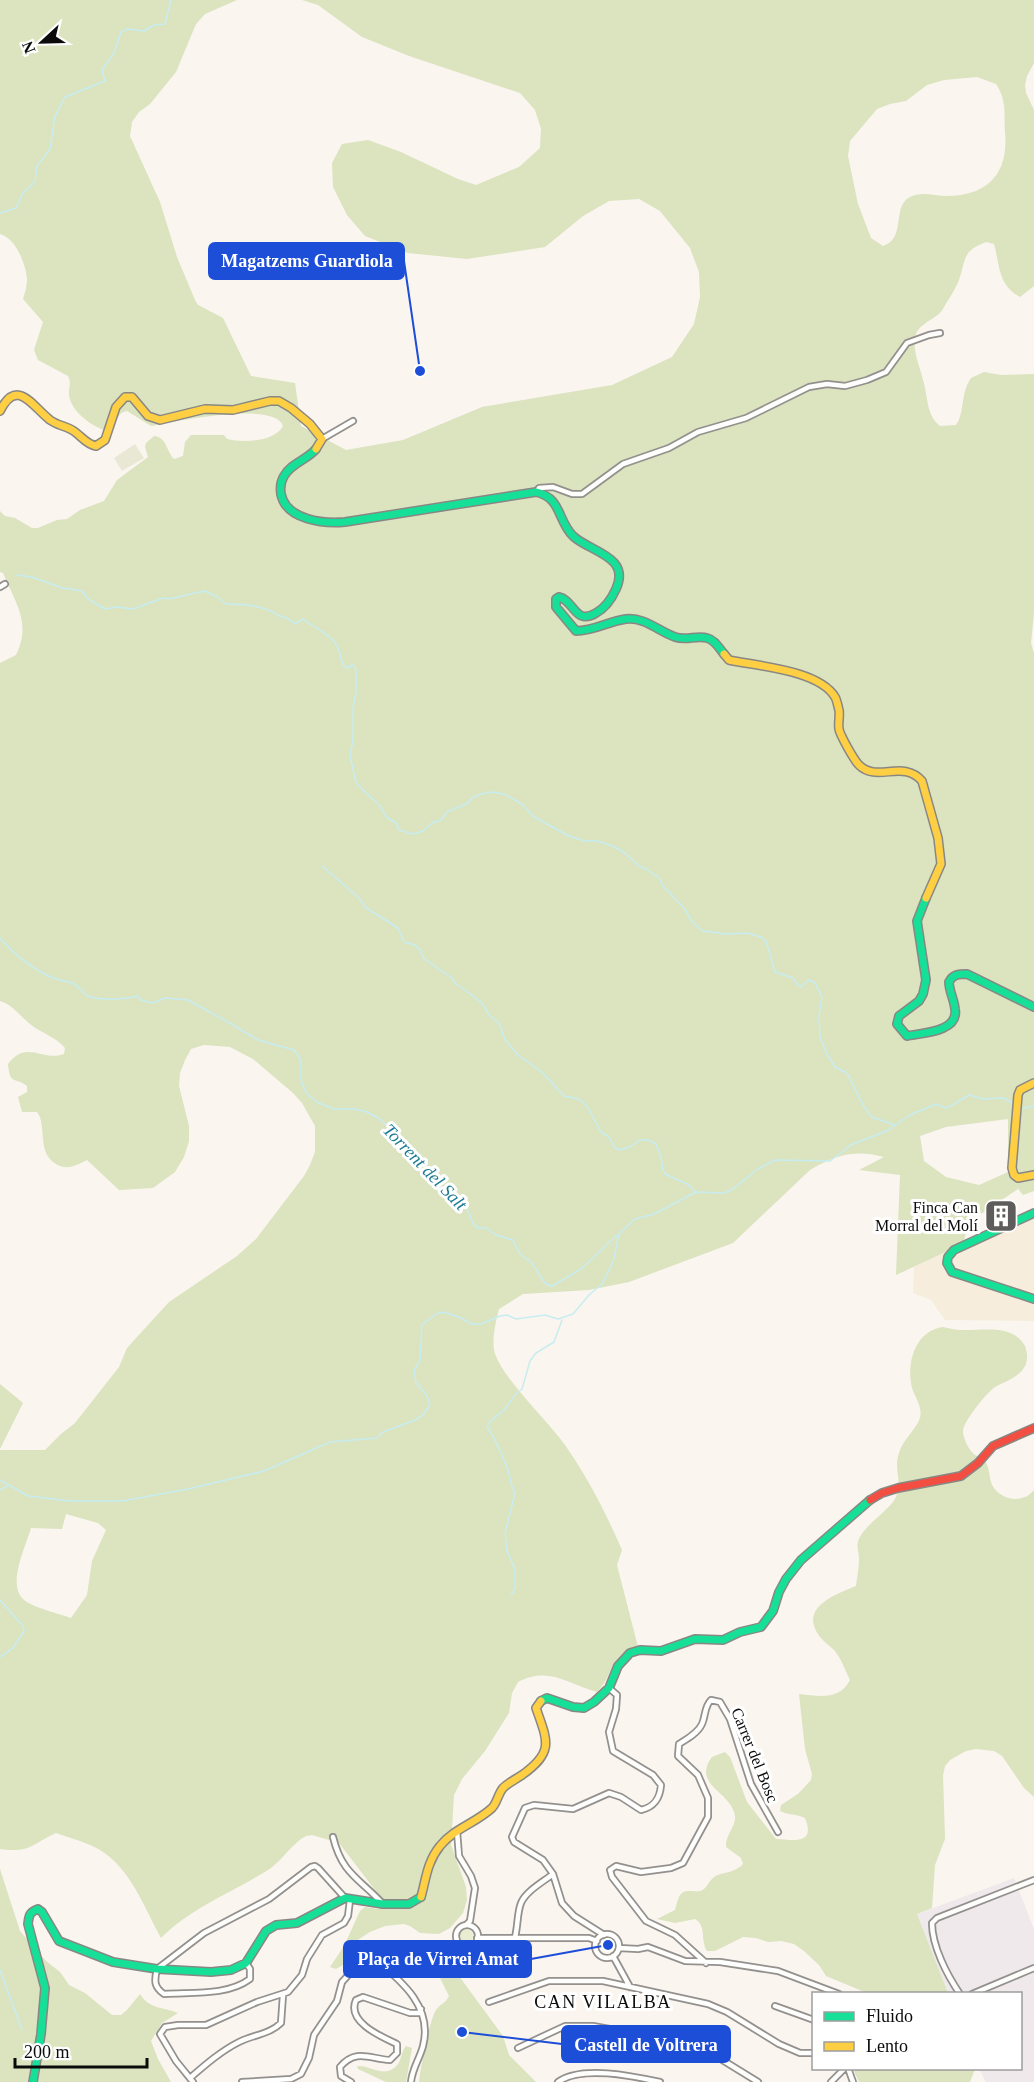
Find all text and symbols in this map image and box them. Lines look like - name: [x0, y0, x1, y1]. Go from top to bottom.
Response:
- north arrow: [12, 12, 72, 72]
- text: N: [18, 38, 39, 56]
- callout: Magatzems Guardiola: [209, 243, 404, 279]
- text: Magatzems Guardiola: [221, 251, 393, 271]
- water label: Torrent del Salt: [379, 1120, 472, 1215]
- building icon: Finca Can Morral del Molí: [983, 1198, 1019, 1234]
- place label: Finca Can Morral del Molí: [875, 1199, 979, 1234]
- street label: Carrer del Bosc: [728, 1705, 782, 1805]
- callout: Plaça de Virrei Amat: [344, 1941, 531, 1977]
- text: Plaça de Virrei Amat: [357, 1949, 519, 1969]
- district label: CAN VILALBA: [534, 1992, 672, 2012]
- legend: [812, 1992, 1022, 2070]
- text: Fluido: [866, 2006, 913, 2026]
- callout: Castell de Voltrera: [562, 2026, 730, 2062]
- scale bar: [15, 2031, 147, 2069]
- text: Castell de Voltrera: [574, 2035, 718, 2055]
- text: Lento: [866, 2036, 908, 2056]
- text: 200 m: [24, 2042, 70, 2062]

